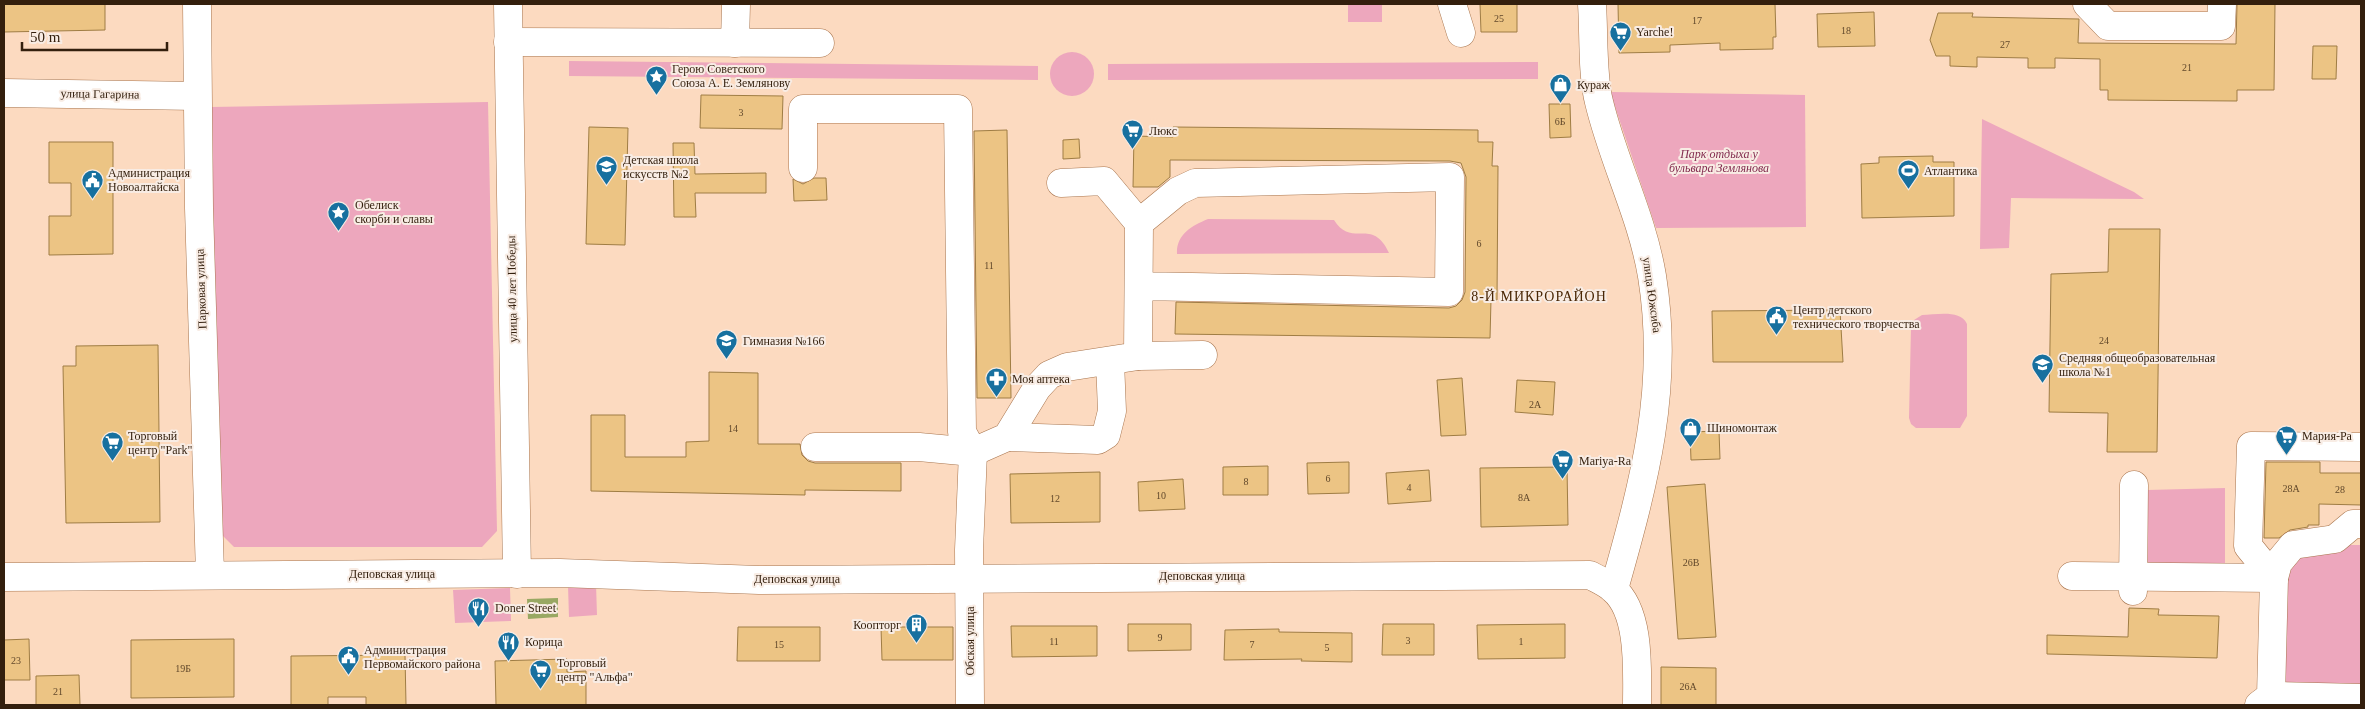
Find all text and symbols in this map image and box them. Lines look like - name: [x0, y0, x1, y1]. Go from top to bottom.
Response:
- house number: 25: [1494, 13, 1504, 24]
- house number: 17: [1692, 15, 1702, 26]
- scale bar: [22, 20, 168, 52]
- supermarket icon: Yarche!: [1608, 20, 1632, 51]
- place label: Yarche!: [1636, 25, 1673, 39]
- house number: 18: [1841, 25, 1851, 36]
- text: 50 m: [30, 29, 61, 45]
- house number: 27: [2000, 39, 2010, 50]
- place label: Герою Советского Союза А. Е. Землянову: [672, 62, 790, 90]
- house number: 21: [2182, 62, 2192, 73]
- place icon: Герою Советского Союза А. Е. Землянову: [644, 64, 668, 95]
- shop icon: Кураж: [1549, 73, 1573, 104]
- place label: Кураж: [1577, 78, 1610, 92]
- street label: улица Гагарина: [60, 86, 140, 102]
- house number: 3: [739, 107, 744, 118]
- house number: 6Б: [1555, 116, 1566, 127]
- supermarket icon: Люкс: [1121, 119, 1145, 150]
- place label: Люкс: [1149, 124, 1177, 138]
- park label: Парк отдыха у бульвара Землянова: [1669, 147, 1769, 175]
- place label: Детская школа искусств №2: [623, 153, 699, 181]
- school or university icon: Детская школа искусств №2: [595, 155, 619, 186]
- sports icon: Атлантика: [1896, 159, 1920, 190]
- place label: Атлантика: [1924, 164, 1978, 178]
- place label: Администрация Новоалтайска: [108, 166, 191, 194]
- public building icon: Администрация Новоалтайска: [80, 168, 104, 199]
- place label: Обелиск скорби и славы: [355, 198, 433, 226]
- place icon: Обелиск скорби и славы: [327, 200, 351, 231]
- street label: улица 40 лет Победы: [504, 235, 520, 343]
- house number: 6: [1477, 238, 1482, 249]
- street label: Парковая улица: [193, 248, 209, 329]
- street label: улица Южсиба: [1640, 256, 1664, 334]
- house number: 11: [984, 260, 994, 271]
- district label: 8-Й МИКРОРАЙОН: [1471, 288, 1607, 304]
- place label: Центр детского технического творчества: [1793, 303, 1920, 331]
- public building icon: Центр детского технического творчества: [1765, 305, 1789, 336]
- school or university icon: Гимназия №166: [715, 329, 739, 360]
- place label: Гимназия №166: [743, 334, 824, 348]
- house number: 24: [2099, 335, 2109, 346]
- place label: Средняя общеобразовательная школа №1: [2059, 351, 2216, 379]
- school or university icon: Средняя общеобразовательная школа №1: [2031, 353, 2055, 384]
- pharmacy icon: Моя аптека: [984, 367, 1008, 398]
- place label: Моя аптека: [1012, 372, 1070, 386]
- house number: 2А: [1529, 399, 1542, 410]
- shop icon: Шиномонтаж: [1679, 416, 1703, 447]
- place label: Шиномонтаж: [1707, 421, 1777, 435]
- house number: 14: [728, 423, 738, 434]
- supermarket icon: Мария-Ра: [2274, 424, 2298, 455]
- place label: Торговый центр "Park": [128, 429, 192, 457]
- place label: Мария-Ра: [2302, 429, 2353, 443]
- supermarket icon: Торговый центр "Park": [100, 431, 124, 462]
- supermarket icon: Mariya-Ra: [1551, 449, 1575, 480]
- place label: Mariya-Ra: [1579, 454, 1632, 468]
- house number: 6: [1326, 473, 1331, 484]
- house number: 8: [1244, 476, 1249, 487]
- house number: 4: [1407, 482, 1412, 493]
- house number: 28А: [2282, 483, 2300, 494]
- house number: 28: [2335, 484, 2345, 495]
- house number: 10: [1156, 490, 1166, 501]
- house number: 8А: [1518, 492, 1531, 503]
- house number: 12: [1050, 493, 1060, 504]
- house number: 26В: [1683, 557, 1700, 568]
- street label: Деповская улица: [349, 567, 436, 581]
- street label: Деповская улица: [1159, 569, 1246, 583]
- street label: Деповская улица: [754, 572, 841, 586]
- restaurant icon: Doner Street: [467, 596, 491, 627]
- place label: Doner Street: [495, 601, 557, 615]
- street label: Обская улица: [963, 606, 977, 676]
- building icon: Коопторг: [905, 613, 929, 644]
- place label: Коопторг: [853, 618, 901, 632]
- restaurant icon: Корица: [497, 630, 521, 661]
- house number: 9: [1158, 632, 1163, 643]
- place label: Корица: [525, 635, 563, 649]
- house number: 3: [1406, 635, 1411, 646]
- house number: 11: [1049, 636, 1059, 647]
- house number: 1: [1519, 636, 1524, 647]
- house number: 15: [774, 639, 784, 650]
- house number: 7: [1250, 639, 1255, 650]
- house number: 5: [1325, 642, 1330, 653]
- place label: Администрация Первомайского района: [364, 643, 481, 671]
- public building icon: Администрация Первомайского района: [336, 645, 360, 676]
- house number: 23: [11, 655, 21, 666]
- place label: Торговый центр "Альфа": [557, 656, 633, 684]
- supermarket icon: Торговый центр "Альфа": [529, 658, 553, 689]
- house number: 19Б: [175, 663, 191, 674]
- house number: 26А: [1679, 681, 1697, 692]
- house number: 21: [53, 686, 63, 697]

